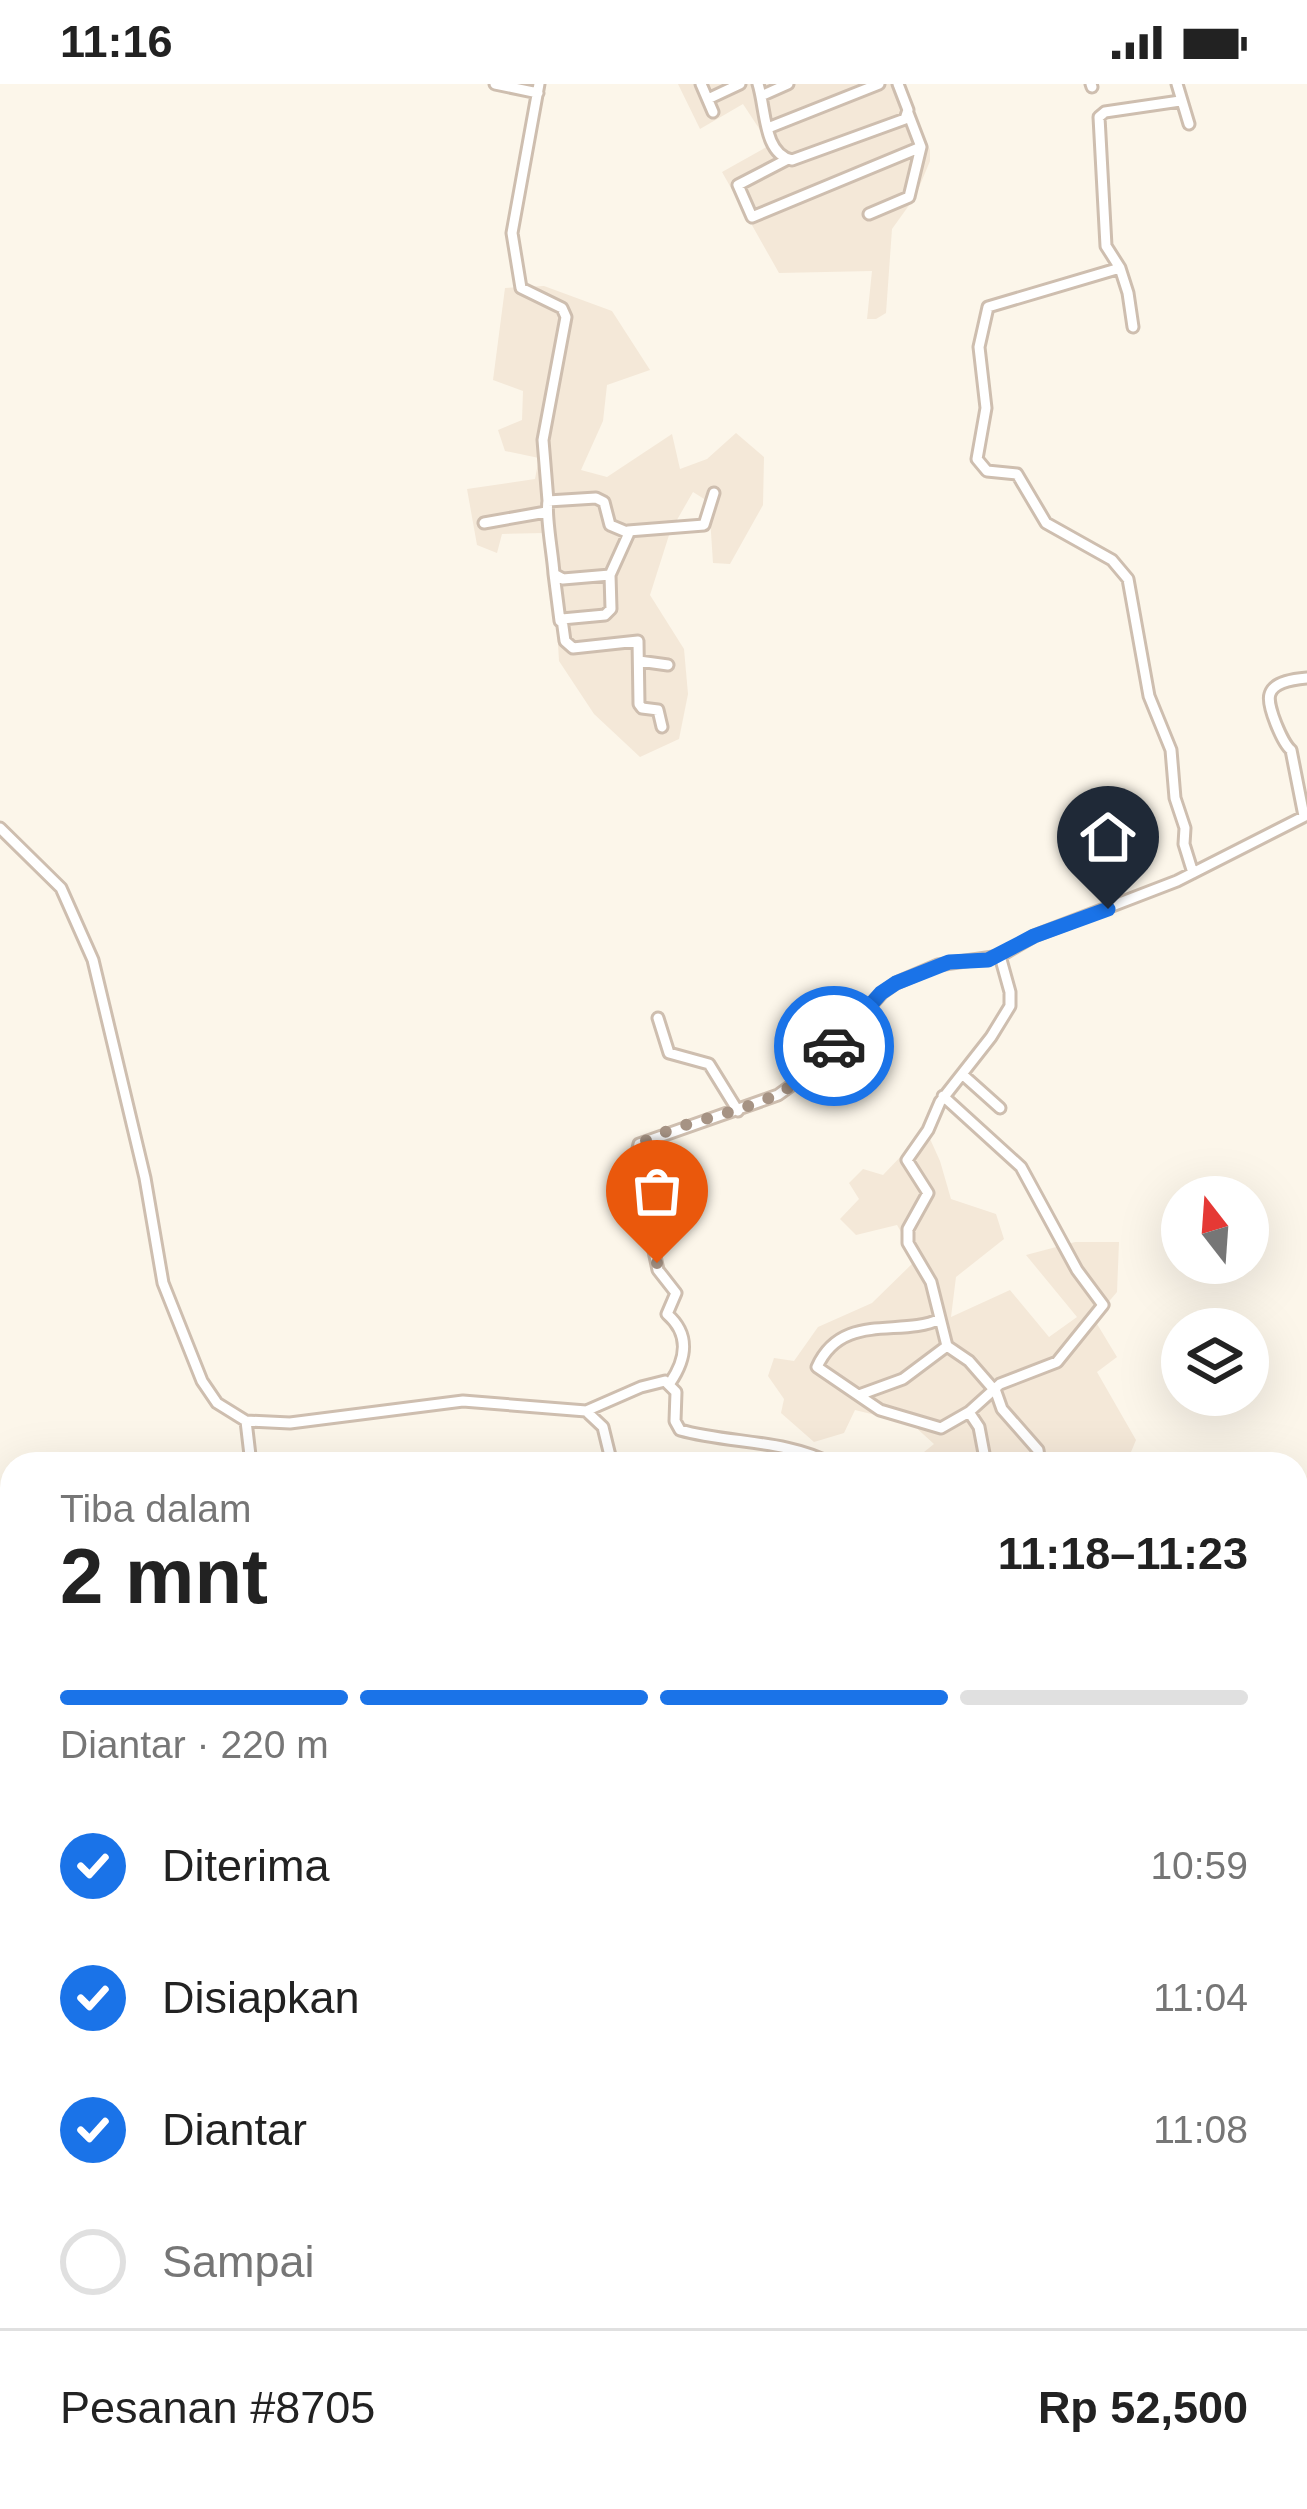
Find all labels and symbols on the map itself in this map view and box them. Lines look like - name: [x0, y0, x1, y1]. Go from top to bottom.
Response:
- pin: [1057, 786, 1159, 909]
- courier: [774, 986, 894, 1106]
- pin: [606, 1140, 708, 1263]
- north arrow: [1161, 1176, 1269, 1284]

